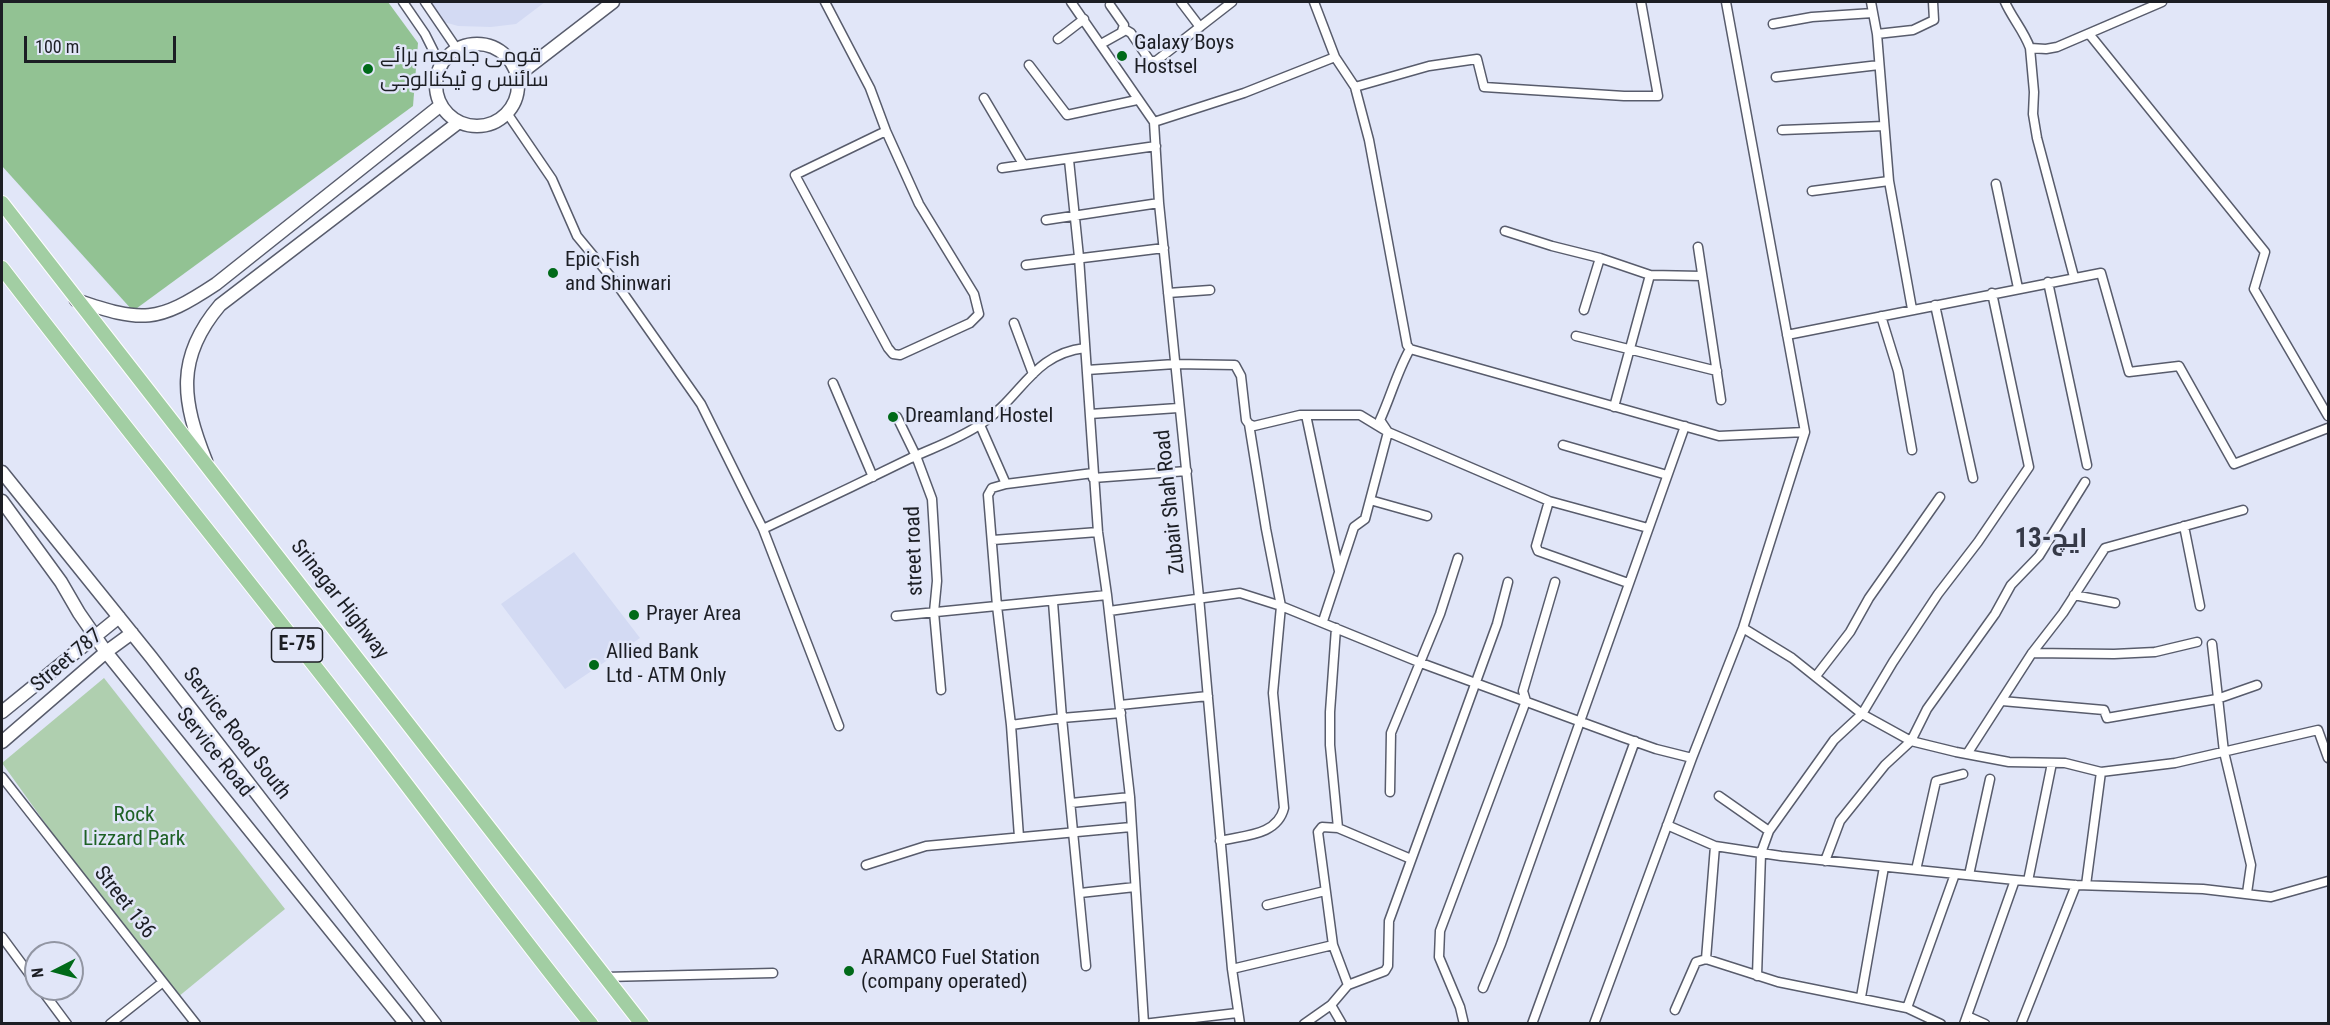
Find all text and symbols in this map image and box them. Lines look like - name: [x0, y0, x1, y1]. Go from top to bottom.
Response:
- scale bar: [27, 24, 178, 62]
- place label: Galaxy Boys Hostsel: [1134, 31, 1234, 81]
- text: 100 m: [35, 36, 79, 57]
- place label: قومی جامعہ برائے سائنس و ٹیکنالوجی: [380, 44, 549, 94]
- marker: Galaxy Boys Hostsel: [1115, 49, 1129, 63]
- marker: قومی جامعہ برائے سائنس و ٹیکنالوجی: [361, 62, 375, 76]
- place label: Epic Fish and Shinwari: [565, 248, 671, 298]
- marker: Epic Fish and Shinwari: [546, 266, 560, 280]
- place label: Dreamland Hostel: [905, 404, 1053, 430]
- marker: Dreamland Hostel: [886, 410, 900, 424]
- street label: Zubair Shah Road: [1151, 428, 1191, 576]
- street label: street road: [901, 506, 929, 596]
- district label: ایچ-13: [2014, 524, 2088, 556]
- street label: Srinagar Highway: [285, 535, 393, 665]
- place label: Prayer Area: [646, 602, 741, 628]
- marker: Prayer Area: [627, 608, 641, 622]
- street label: Street 787: [26, 624, 108, 698]
- road number: E-75: [272, 628, 322, 662]
- place label: Allied Bank Ltd - ATM Only: [606, 640, 726, 690]
- marker: Allied Bank Ltd - ATM Only: [587, 658, 601, 672]
- street label: Service Road South: [177, 663, 295, 805]
- street label: Service Road: [170, 703, 258, 803]
- park label: Rock Lizzard Park: [83, 803, 185, 853]
- street label: Street 136: [88, 862, 160, 944]
- north arrow: [24, 941, 84, 1001]
- place label: ARAMCO Fuel Station (company operated): [861, 946, 1040, 996]
- marker: ARAMCO Fuel Station (company operated): [842, 964, 856, 978]
- text: N: [28, 967, 48, 979]

